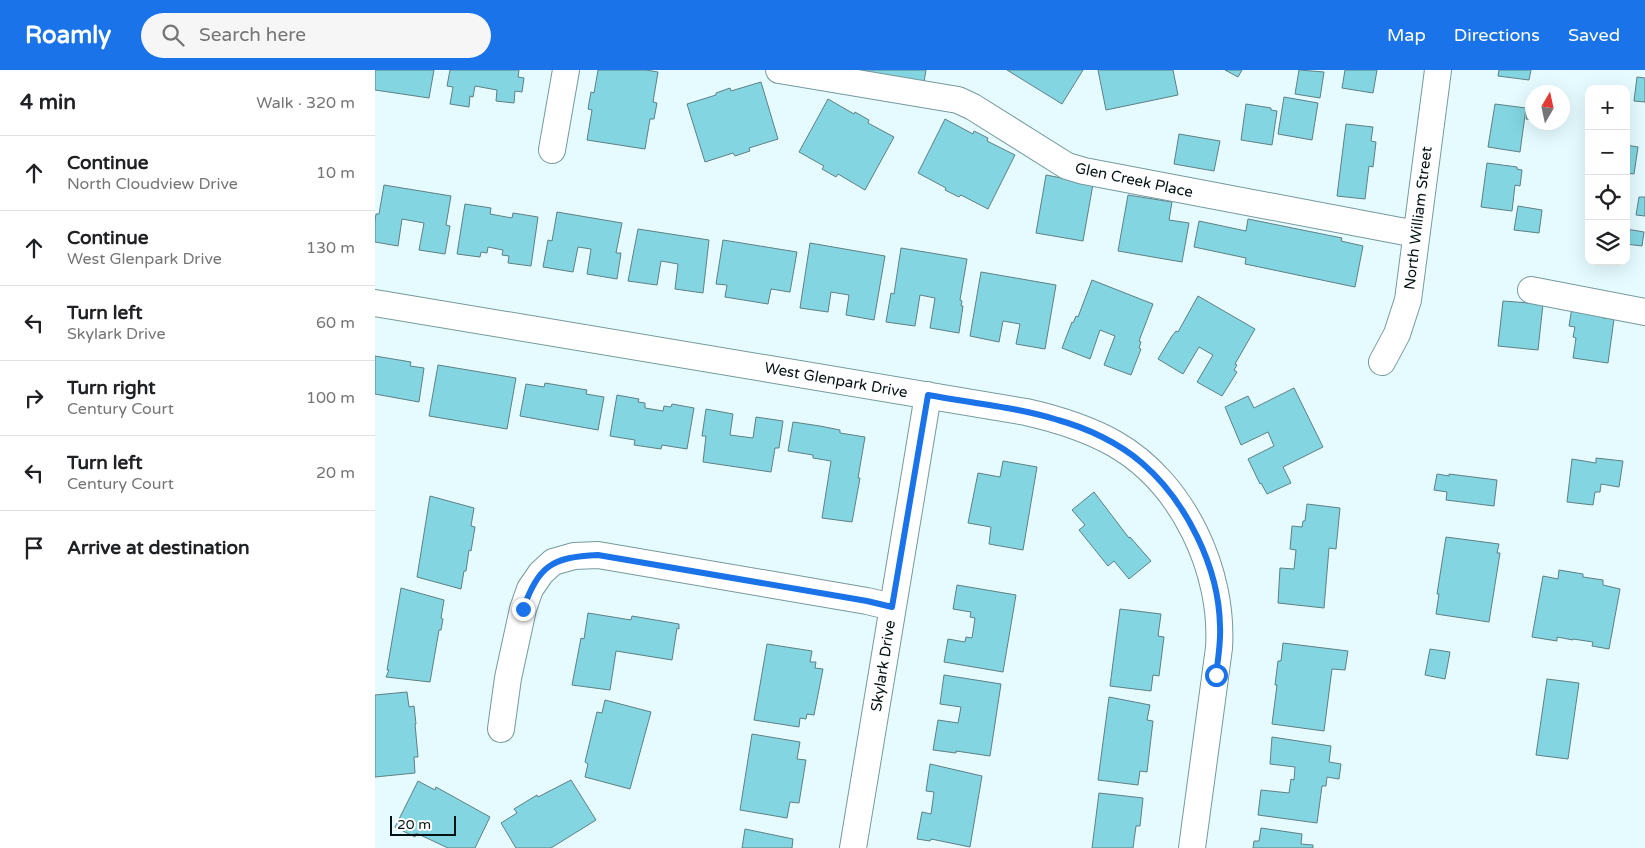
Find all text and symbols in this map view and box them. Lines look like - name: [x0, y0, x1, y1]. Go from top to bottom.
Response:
- search box: [141, 13, 491, 58]
- text: Roamly: [25, 21, 111, 50]
- icon: search: [159, 21, 187, 49]
- text: Search here: [199, 24, 306, 46]
- text: Map: [1387, 24, 1426, 46]
- text: Directions: [1454, 24, 1540, 46]
- text: Saved: [1568, 24, 1620, 46]
- north arrow: [1525, 85, 1570, 130]
- map controls: [1585, 85, 1630, 265]
- button: +: [1585, 85, 1630, 130]
- text: 4 min: [20, 90, 76, 115]
- text: Walk · 320 m: [256, 93, 355, 113]
- button: −: [1585, 130, 1630, 175]
- street label: North William Street: [1400, 145, 1436, 291]
- text: Continue: [67, 152, 149, 174]
- icon: ahead: [20, 159, 48, 187]
- street label: Glen Creek Place: [1073, 159, 1195, 201]
- text: 10 m: [316, 163, 355, 183]
- text: North Cloudview Drive: [67, 174, 238, 194]
- button: locate: [1585, 175, 1630, 220]
- button: layers: [1585, 220, 1630, 265]
- text: Continue: [67, 227, 149, 249]
- icon: ahead: [20, 234, 48, 262]
- text: 130 m: [306, 238, 355, 258]
- text: West Glenpark Drive: [67, 249, 222, 269]
- text: Turn left: [67, 302, 143, 324]
- icon: left: [20, 309, 48, 337]
- text: 60 m: [316, 313, 355, 333]
- text: Skylark Drive: [67, 324, 165, 344]
- street label: West Glenpark Drive: [763, 359, 909, 401]
- text: Turn right: [67, 377, 155, 399]
- icon: right: [20, 384, 48, 412]
- text: 100 m: [306, 388, 355, 408]
- text: Century Court: [67, 399, 174, 419]
- text: Turn left: [67, 452, 143, 474]
- icon: left: [20, 459, 48, 487]
- text: 20 m: [316, 463, 355, 483]
- text: Century Court: [67, 474, 174, 494]
- icon: arrive: [20, 534, 48, 562]
- text: Arrive at destination: [67, 537, 250, 559]
- route end: [512, 598, 535, 621]
- street label: Skylark Drive: [867, 619, 899, 713]
- route start: [1205, 664, 1228, 687]
- scale bar: [390, 813, 456, 836]
- text: 20 m: [397, 816, 431, 833]

